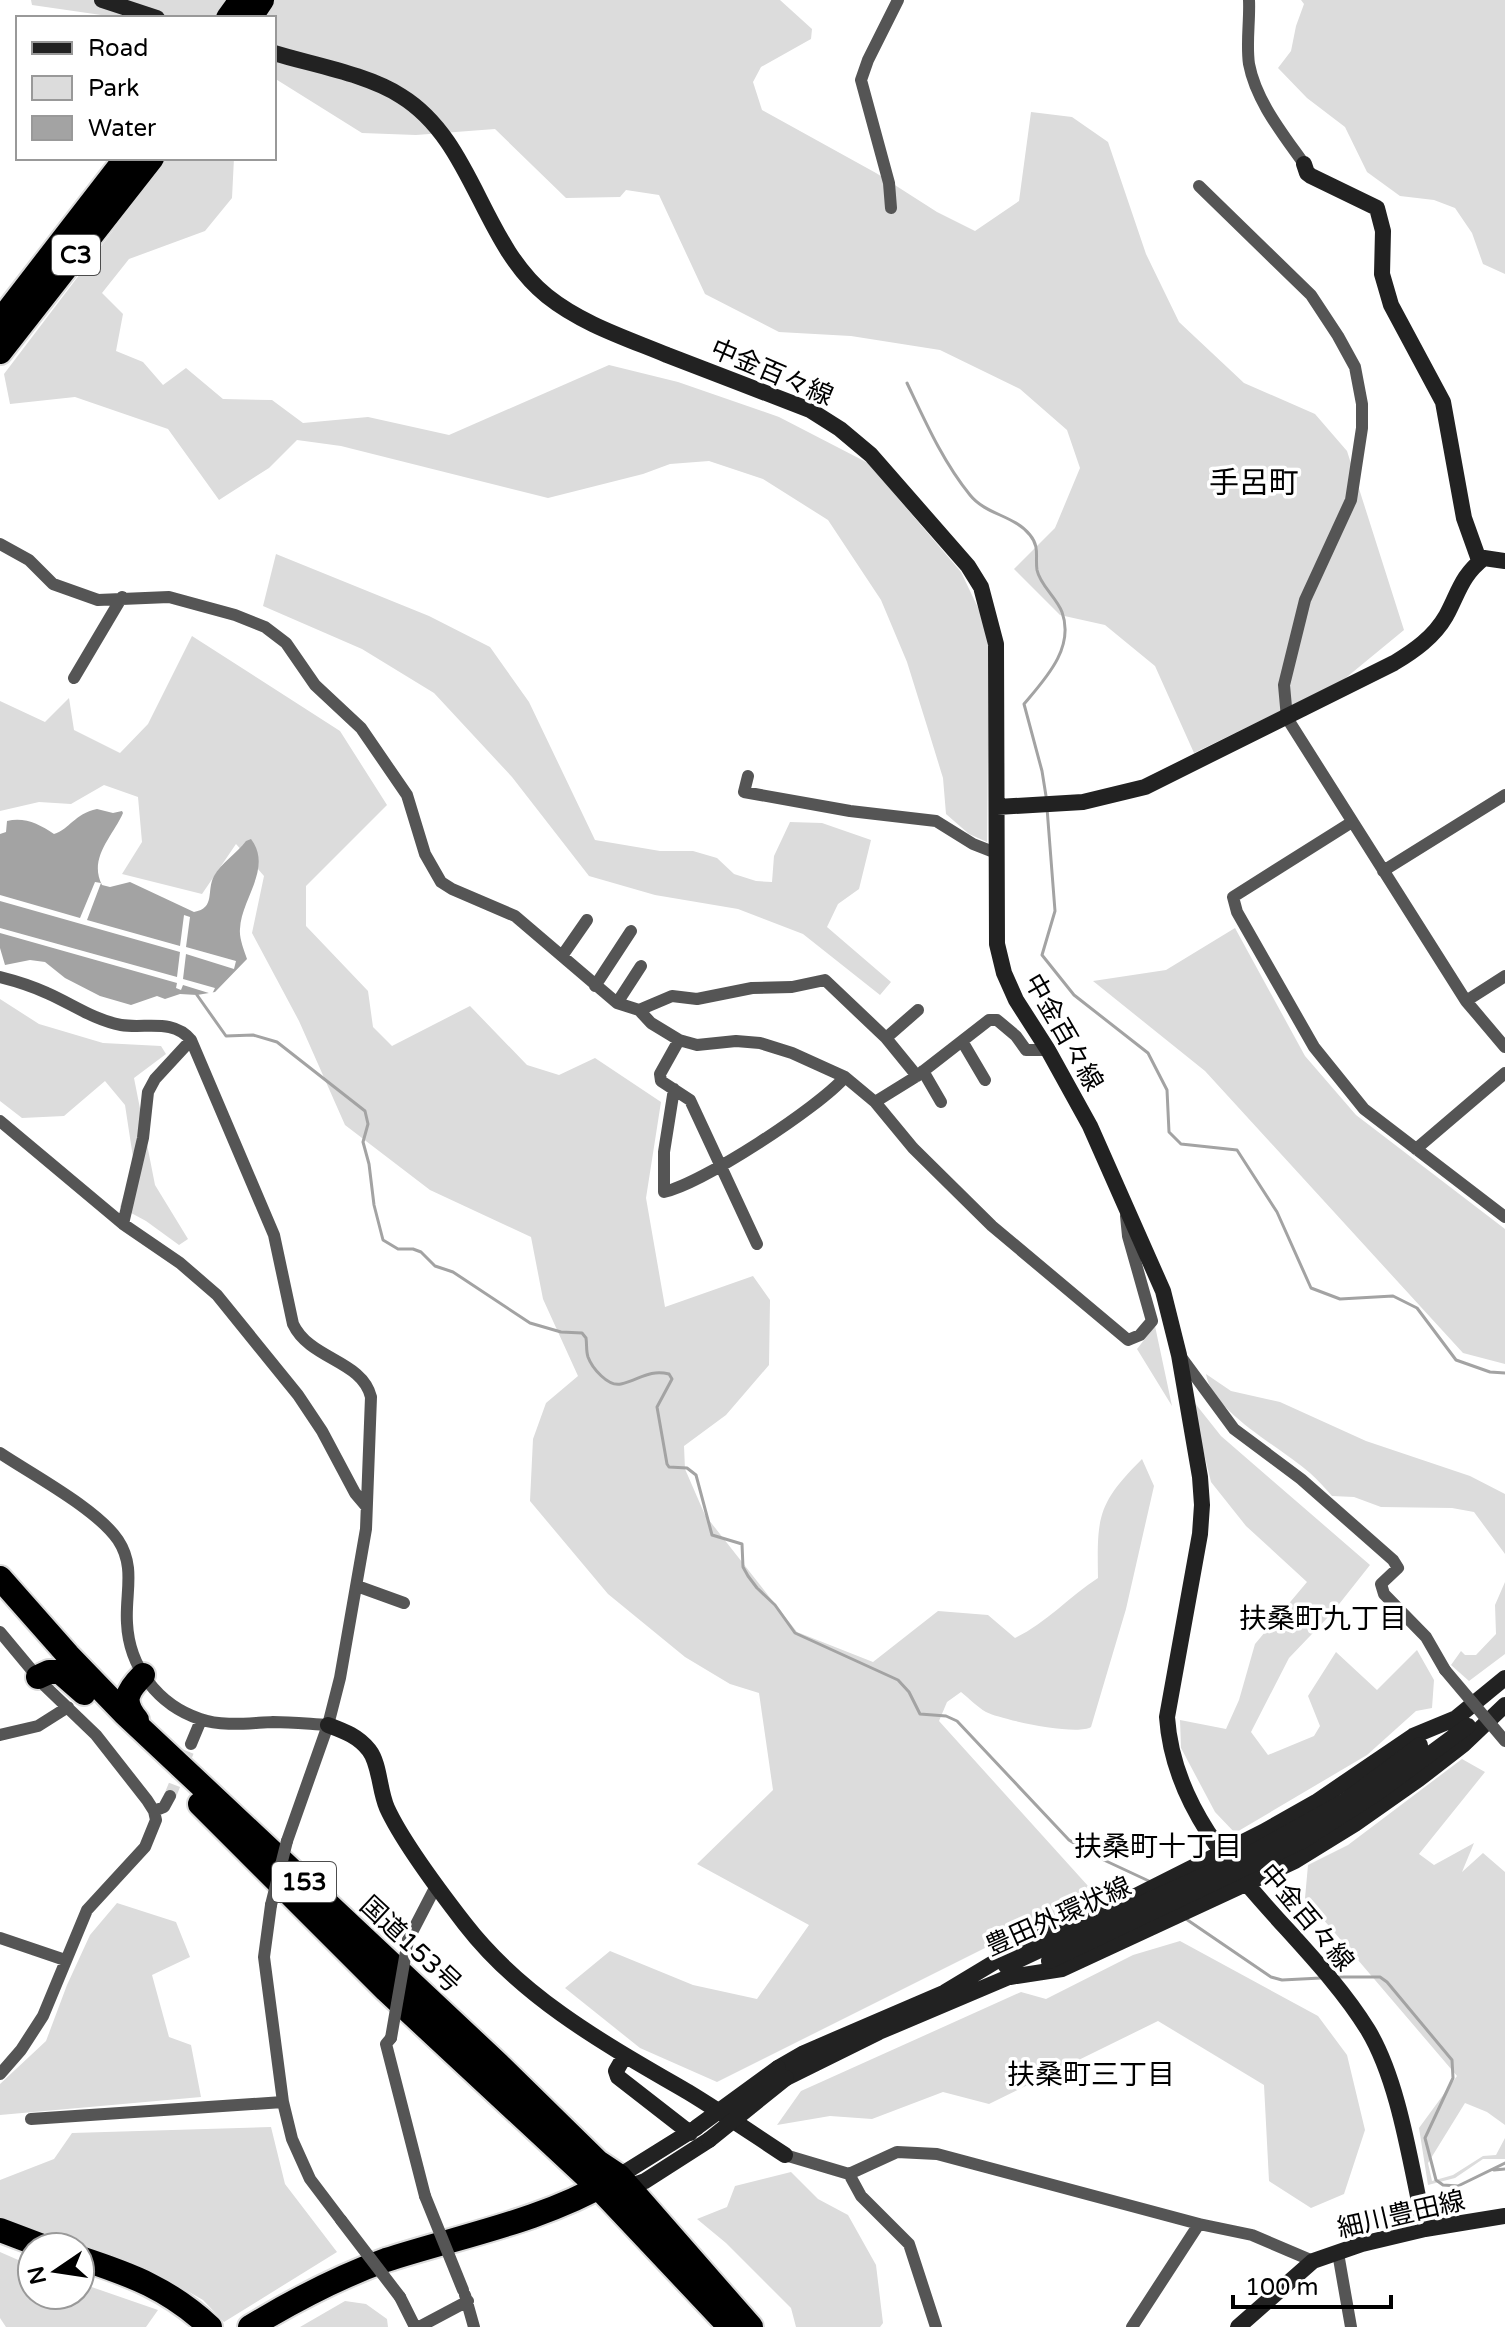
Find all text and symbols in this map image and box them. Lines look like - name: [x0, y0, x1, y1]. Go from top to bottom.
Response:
- legend: [16, 16, 276, 160]
- text: Road: [88, 34, 148, 63]
- text: Park: [88, 74, 139, 103]
- text: Water: [88, 114, 157, 143]
- road number: C3: [52, 235, 100, 275]
- street label: 中金百々線: [706, 333, 838, 412]
- district label: 手呂町: [1209, 465, 1299, 502]
- street label: 中金百々線: [1018, 968, 1109, 1096]
- district label: 扶桑町九丁目: [1239, 1602, 1407, 1636]
- district label: 扶桑町十丁目: [1074, 1830, 1242, 1864]
- street label: 中金百々線: [1253, 1858, 1360, 1977]
- road number: 153: [272, 1862, 336, 1902]
- street label: 豊田外環状線: [981, 1871, 1136, 1962]
- street label: 国道153号: [354, 1890, 468, 1999]
- district label: 扶桑町三丁目: [1007, 2058, 1175, 2092]
- street label: 細川豊田線: [1334, 2185, 1468, 2244]
- north arrow: [16, 2231, 96, 2311]
- scale bar: [1233, 2259, 1391, 2309]
- text: N: [23, 2264, 52, 2287]
- text: 100 m: [1245, 2273, 1319, 2302]

